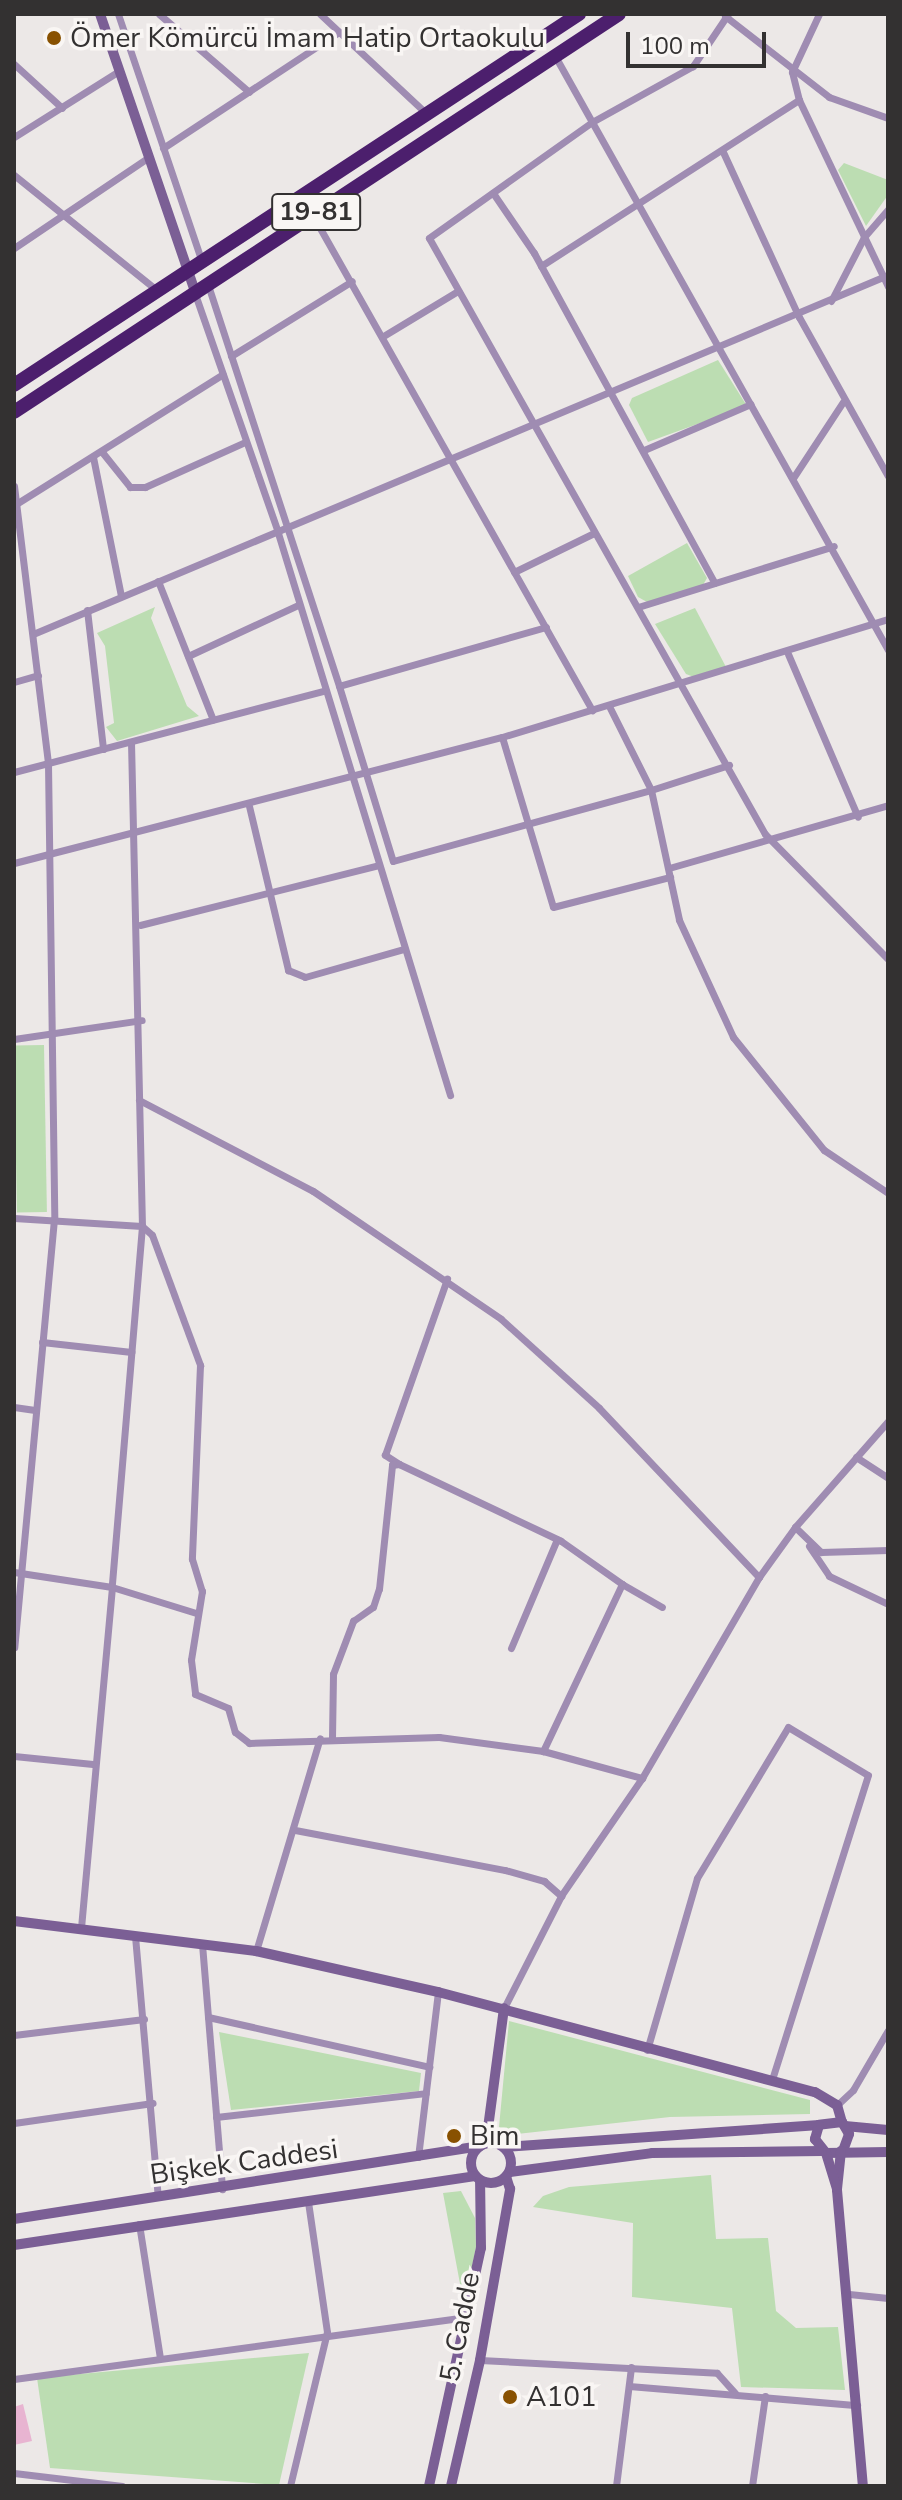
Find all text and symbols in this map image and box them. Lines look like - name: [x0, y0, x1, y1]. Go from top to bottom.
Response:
- scale bar: [630, 16, 770, 66]
- place label: Ömer Kömürcü İmam Hatip Ortaokulu: [70, 21, 545, 55]
- marker: Ömer Kömürcü İmam Hatip Ortaokulu: [45, 29, 63, 47]
- text: 100 m: [640, 30, 710, 62]
- road number: 19-81: [270, 190, 362, 234]
- place label: Bim: [470, 2119, 519, 2153]
- marker: Bim: [445, 2127, 463, 2145]
- street label: Bişkek Caddesi: [148, 2132, 340, 2192]
- street label: 5. Cadde: [433, 2269, 487, 2385]
- place label: A101: [526, 2380, 597, 2414]
- marker: A101: [501, 2388, 519, 2406]

